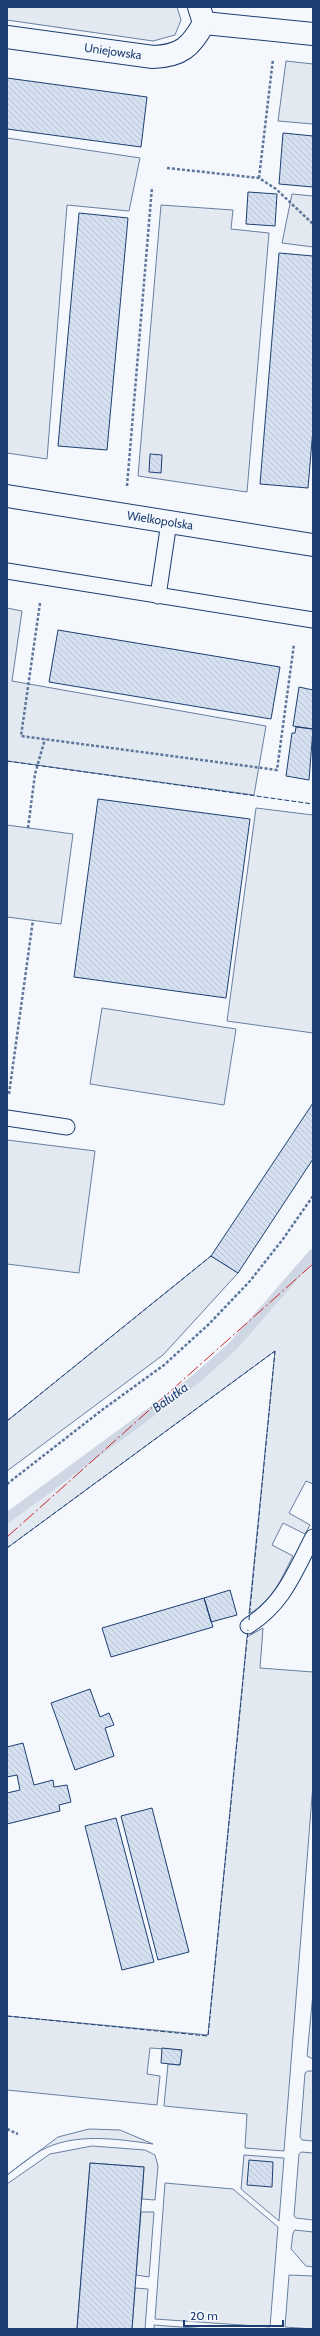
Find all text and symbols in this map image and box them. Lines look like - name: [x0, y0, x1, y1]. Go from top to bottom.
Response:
- street label: Uniejowska: [83, 40, 143, 62]
- street label: Wielkopolska: [126, 507, 195, 533]
- water label: Bałutka: [149, 1379, 191, 1415]
- scale bar: [184, 2302, 283, 2328]
- text: 20 m: [190, 2308, 218, 2323]

